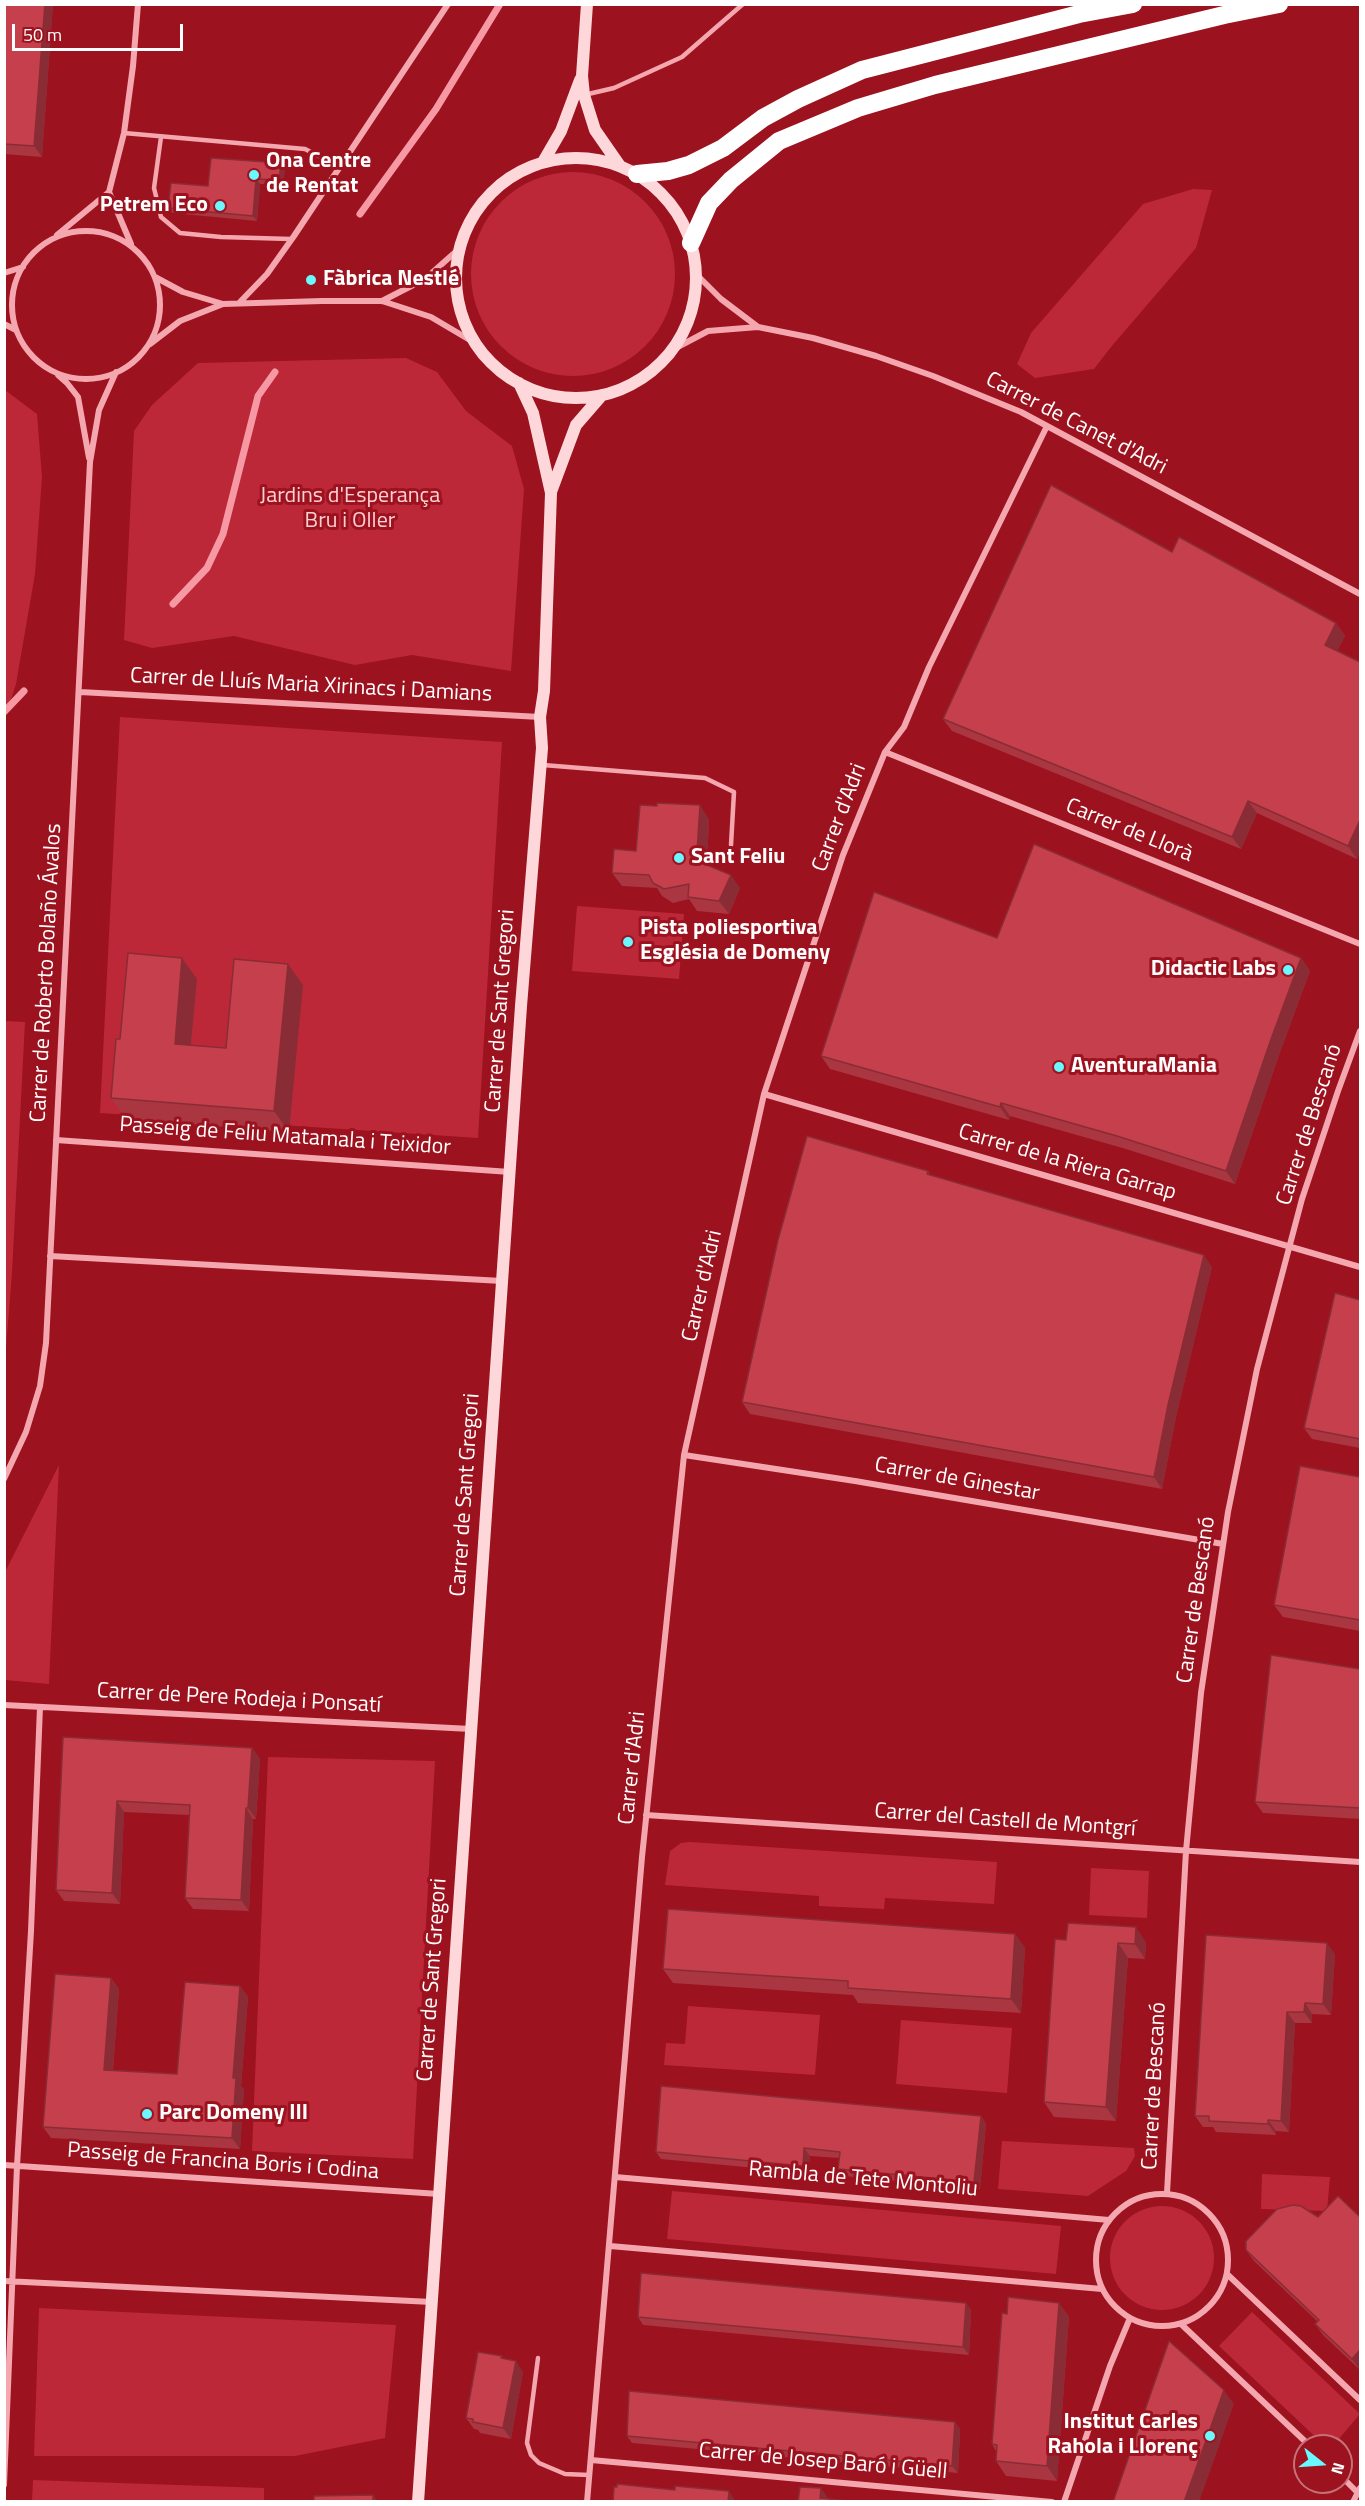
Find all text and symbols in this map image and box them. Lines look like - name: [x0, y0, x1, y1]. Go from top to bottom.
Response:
- scale bar: [15, 12, 186, 50]
- text: 50 m: [23, 21, 62, 48]
- place label: Ona Centre de Rentat: [266, 149, 371, 200]
- marker: Ona Centre de Rentat: [247, 168, 261, 182]
- place label: Petrem Eco: [100, 193, 208, 219]
- marker: Petrem Eco: [213, 199, 227, 213]
- place label: Fàbrica Nestlé: [323, 267, 459, 293]
- marker: Fàbrica Nestlé: [304, 273, 318, 287]
- street label: Carrer de Canet d'Adri: [981, 367, 1171, 481]
- park label: Jardins d'Esperança Bru i Oller: [260, 484, 440, 536]
- street label: Carrer de Lluís Maria Xirinacs i Damians: [129, 663, 493, 709]
- street label: Carrer d'Adri: [807, 760, 873, 876]
- street label: Carrer de Llorà: [1061, 793, 1197, 869]
- street label: Carrer de Roberto Bolaño Ávalos: [26, 823, 68, 1123]
- place label: Sant Feliu: [691, 845, 786, 871]
- marker: Sant Feliu: [672, 851, 686, 865]
- street label: Carrer de Sant Gregori: [481, 908, 521, 1114]
- place label: Pista poliesportiva Església de Domeny: [640, 916, 830, 968]
- marker: Pista poliesportiva Església de Domeny: [621, 935, 635, 949]
- place label: Didactic Labs: [1151, 957, 1276, 983]
- marker: Didactic Labs: [1281, 963, 1295, 977]
- street label: Carrer de Bescanó: [1271, 1041, 1349, 1209]
- place label: AventuraMania: [1071, 1054, 1217, 1080]
- marker: AventuraMania: [1052, 1060, 1066, 1074]
- street label: Passeig de Feliu Matamala i Teixidor: [118, 1112, 452, 1162]
- street label: Carrer de la Riera Garrap: [955, 1119, 1179, 1207]
- street label: Carrer d'Adri: [677, 1228, 729, 1344]
- street label: Carrer de Sant Gregori: [446, 1392, 486, 1598]
- street label: Carrer de Ginestar: [872, 1452, 1042, 1508]
- street label: Carrer de Bescanó: [1172, 1515, 1222, 1685]
- street label: Carrer de Pere Rodeja i Ponsatí: [96, 1678, 382, 1720]
- street label: Carrer d'Adri: [614, 1710, 652, 1826]
- street label: Carrer del Castell de Montgrí: [873, 1799, 1137, 1843]
- street label: Carrer de Sant Gregori: [413, 1877, 453, 2083]
- street label: Carrer de Bescanó: [1137, 2001, 1173, 2171]
- place label: Parc Domeny III: [159, 2101, 308, 2127]
- marker: Parc Domeny III: [140, 2107, 154, 2121]
- street label: Passeig de Francina Boris i Codina: [66, 2138, 380, 2186]
- street label: Rambla de Tete Montoliu: [747, 2157, 979, 2203]
- place label: Institut Carles Rahola i Llorenç: [1047, 2410, 1198, 2462]
- marker: Institut Carles Rahola i Llorenç: [1203, 2429, 1217, 2443]
- north arrow: [1293, 2434, 1353, 2494]
- street label: Carrer de Josep Baró i Güell: [698, 2438, 948, 2486]
- text: N: [1325, 2460, 1351, 2477]

